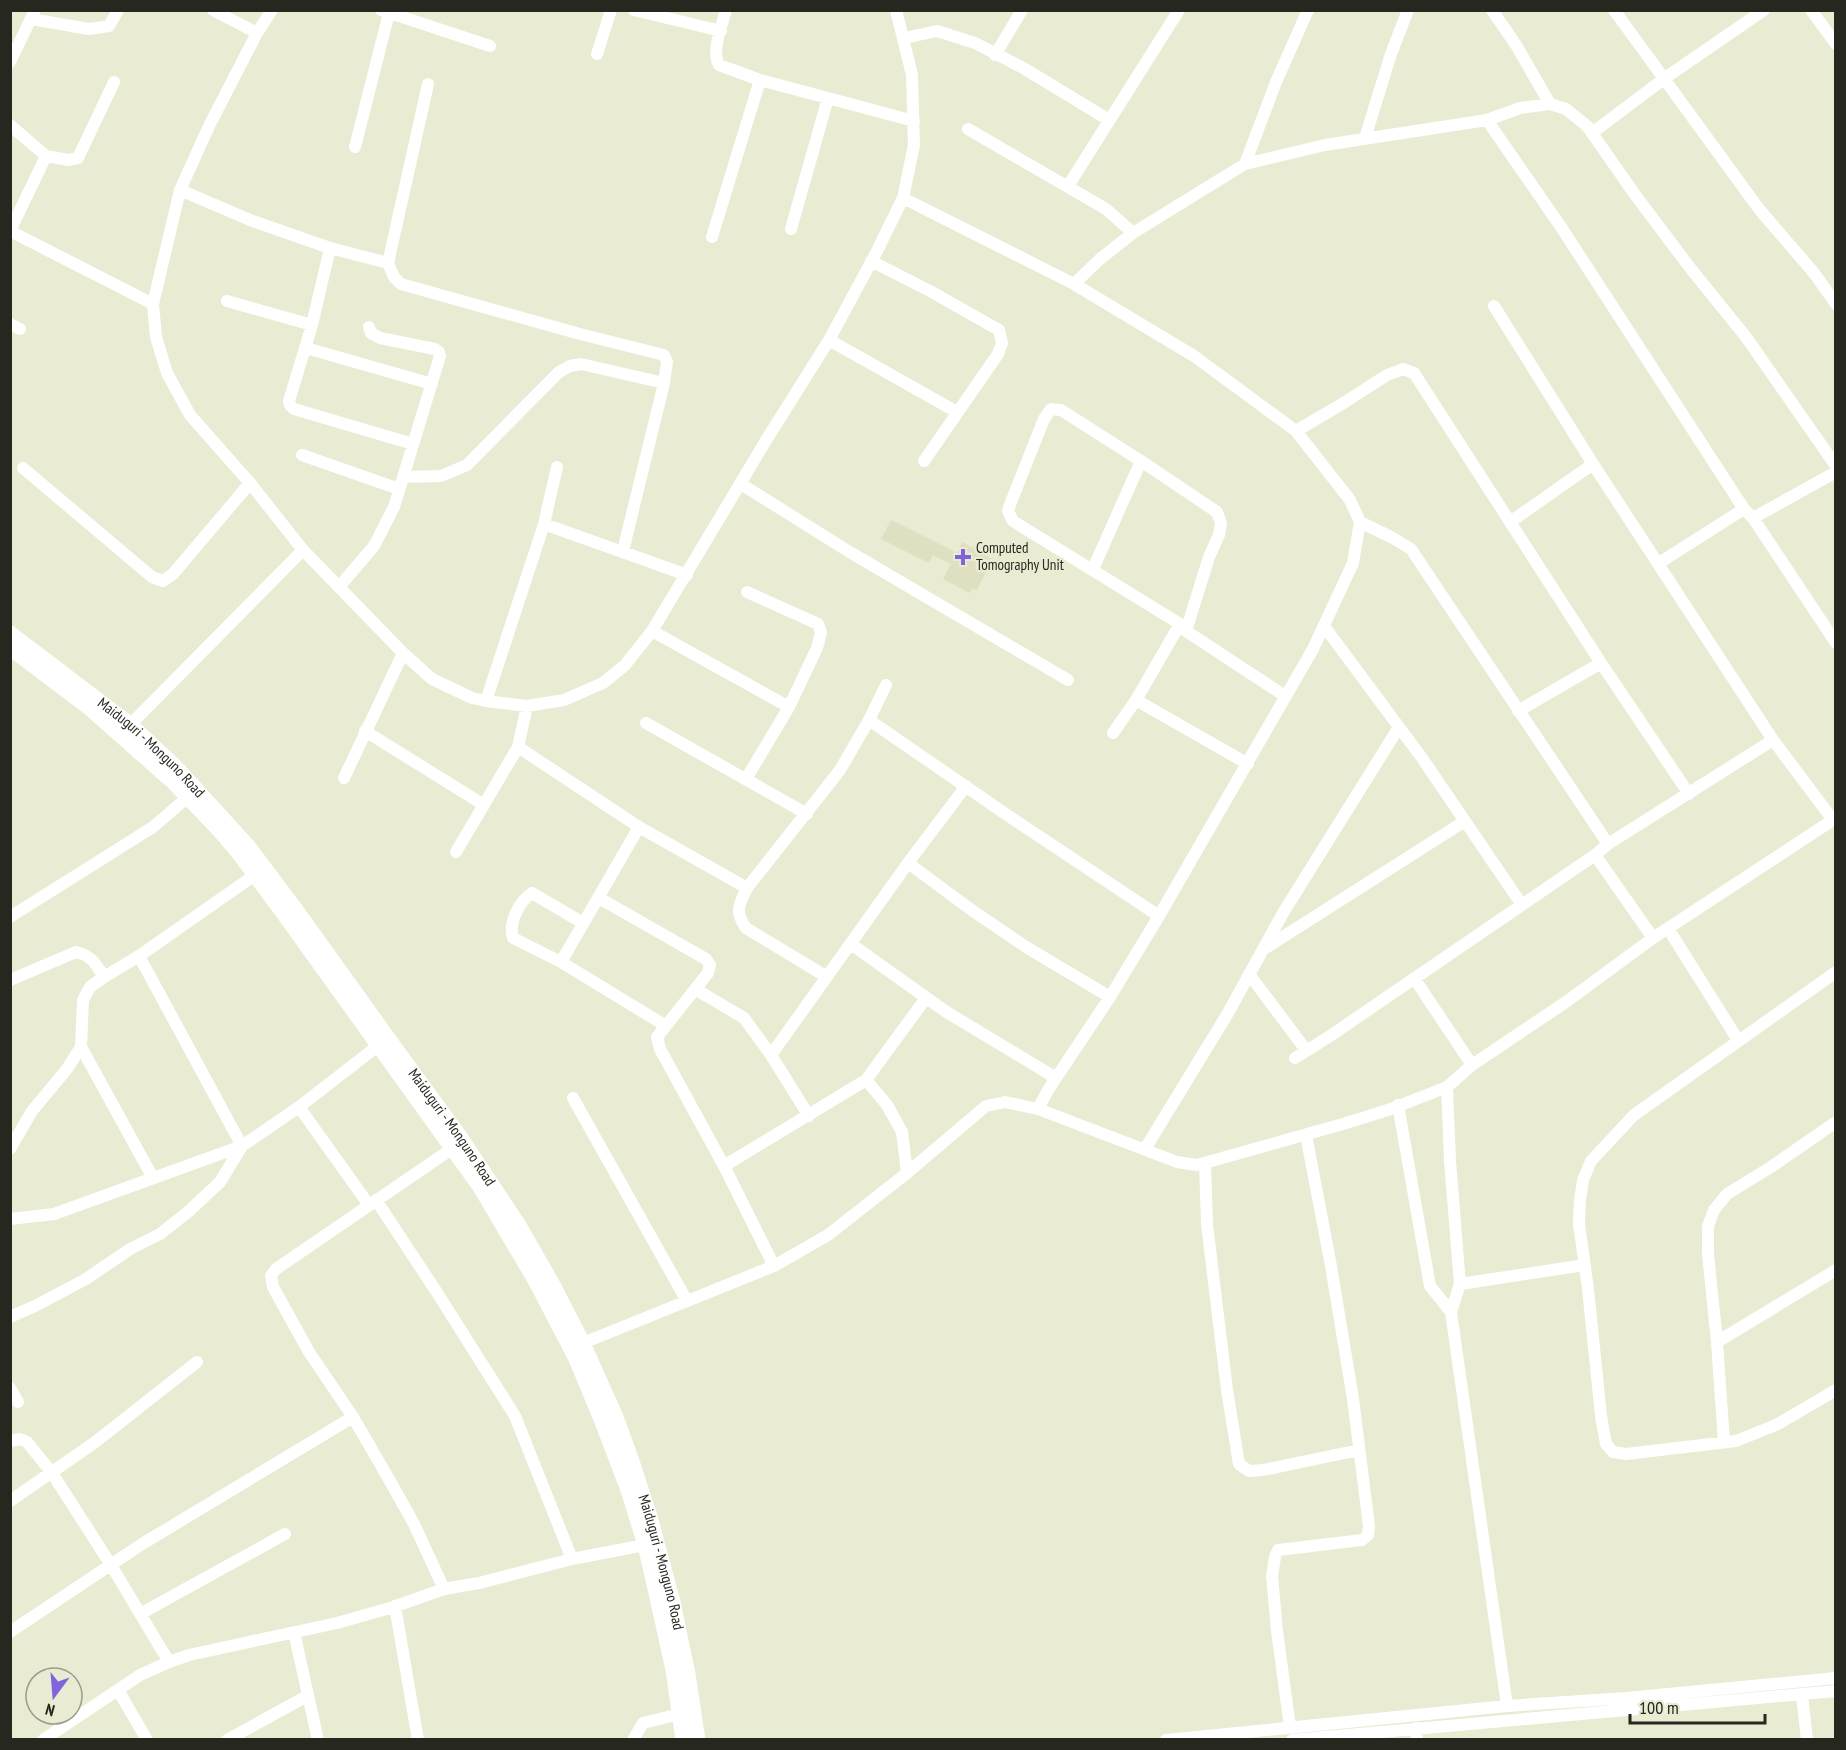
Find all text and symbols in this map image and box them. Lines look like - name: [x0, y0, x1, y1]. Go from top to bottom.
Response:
- place label: Computed Tomography Unit: [976, 538, 1064, 574]
- marker: Computed Tomography Unit: [954, 548, 972, 566]
- street label: Maiduguri - Monguno Road: [94, 693, 209, 801]
- street label: Maiduguri - Monguno Road: [404, 1065, 500, 1189]
- street label: Maiduguri - Monguno Road: [634, 1492, 689, 1631]
- north arrow: [24, 1666, 84, 1726]
- scale bar: [1630, 1687, 1765, 1725]
- text: 100 m: [1639, 1696, 1679, 1719]
- text: N: [43, 1700, 57, 1721]

